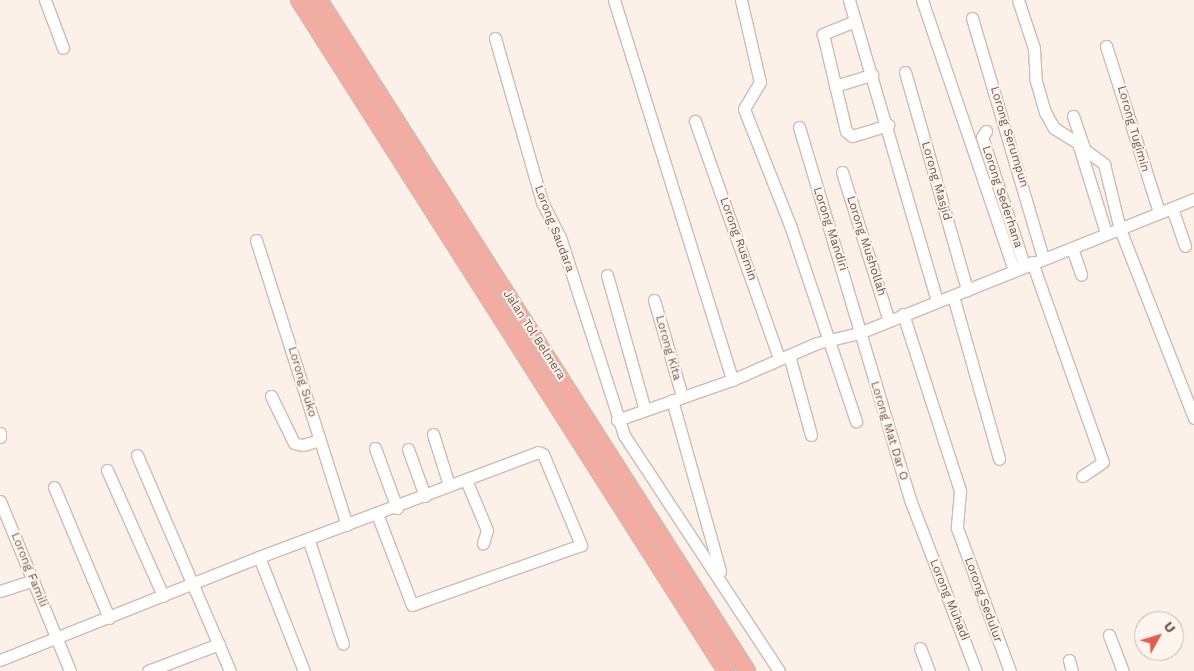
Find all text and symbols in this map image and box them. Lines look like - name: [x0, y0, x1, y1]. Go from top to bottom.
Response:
- street label: Lorong Tugimin: [1114, 84, 1152, 174]
- street label: Lorong Serumpun: [987, 85, 1031, 189]
- street label: Lorong Masjid: [918, 140, 954, 222]
- street label: Lorong Sederhana: [979, 144, 1025, 250]
- street label: Lorong Saudara: [531, 184, 577, 274]
- street label: Lorong Mandiri: [810, 185, 850, 273]
- street label: Lorong Mushollah: [843, 194, 889, 298]
- street label: Lorong Rusmin: [716, 195, 760, 283]
- street label: Jalan Tol Belmera: [499, 287, 569, 383]
- street label: Lorong Kita: [652, 314, 684, 382]
- street label: Lorong Suko: [284, 345, 320, 419]
- street label: Lorong Mat Dar O: [867, 380, 911, 482]
- street label: Lorong Famili: [8, 531, 50, 609]
- street label: Lorong Sedulur: [961, 555, 1005, 645]
- street label: Lorong Muhadi: [926, 557, 972, 643]
- north arrow: [1134, 611, 1184, 661]
- text: U: [1161, 618, 1179, 636]

